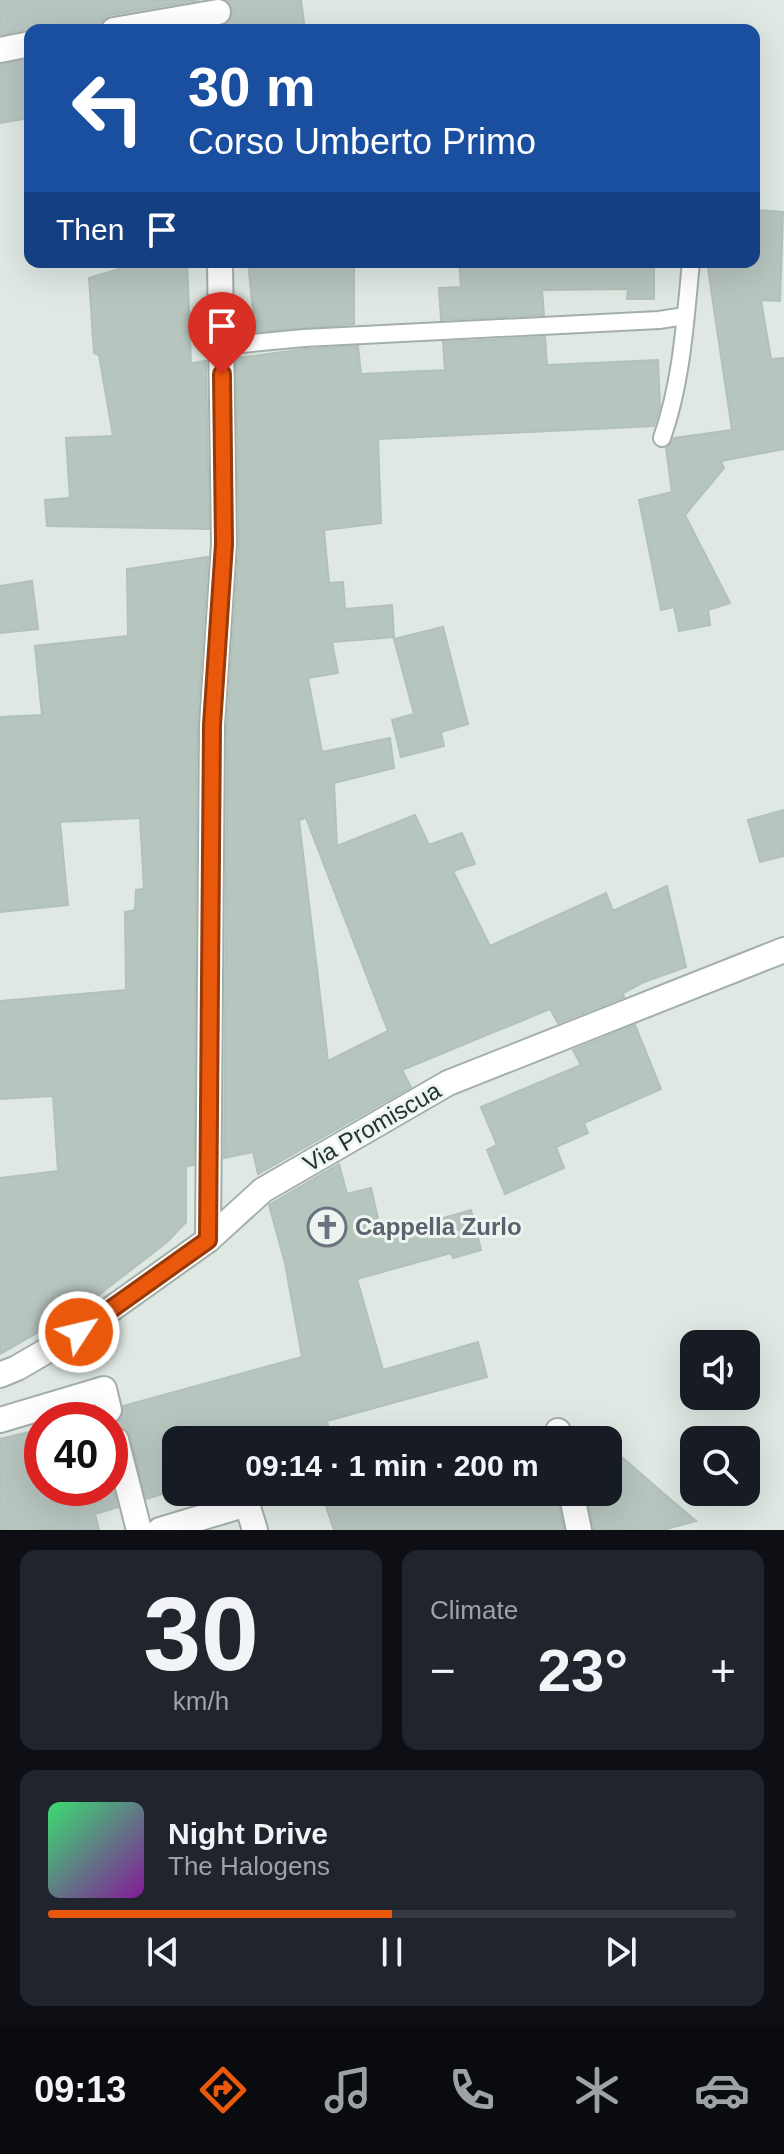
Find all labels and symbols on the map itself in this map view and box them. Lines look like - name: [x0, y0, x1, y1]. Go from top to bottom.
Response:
- pin: [188, 292, 256, 374]
- street label: Via Promiscua: [298, 1076, 446, 1177]
- church icon: Cappella Zurlo: [306, 1206, 348, 1248]
- place label: Cappella Zurlo: [355, 1213, 522, 1240]
- position arrow: [37, 1290, 121, 1374]
- speed limit sign: 40: [24, 1402, 128, 1506]

